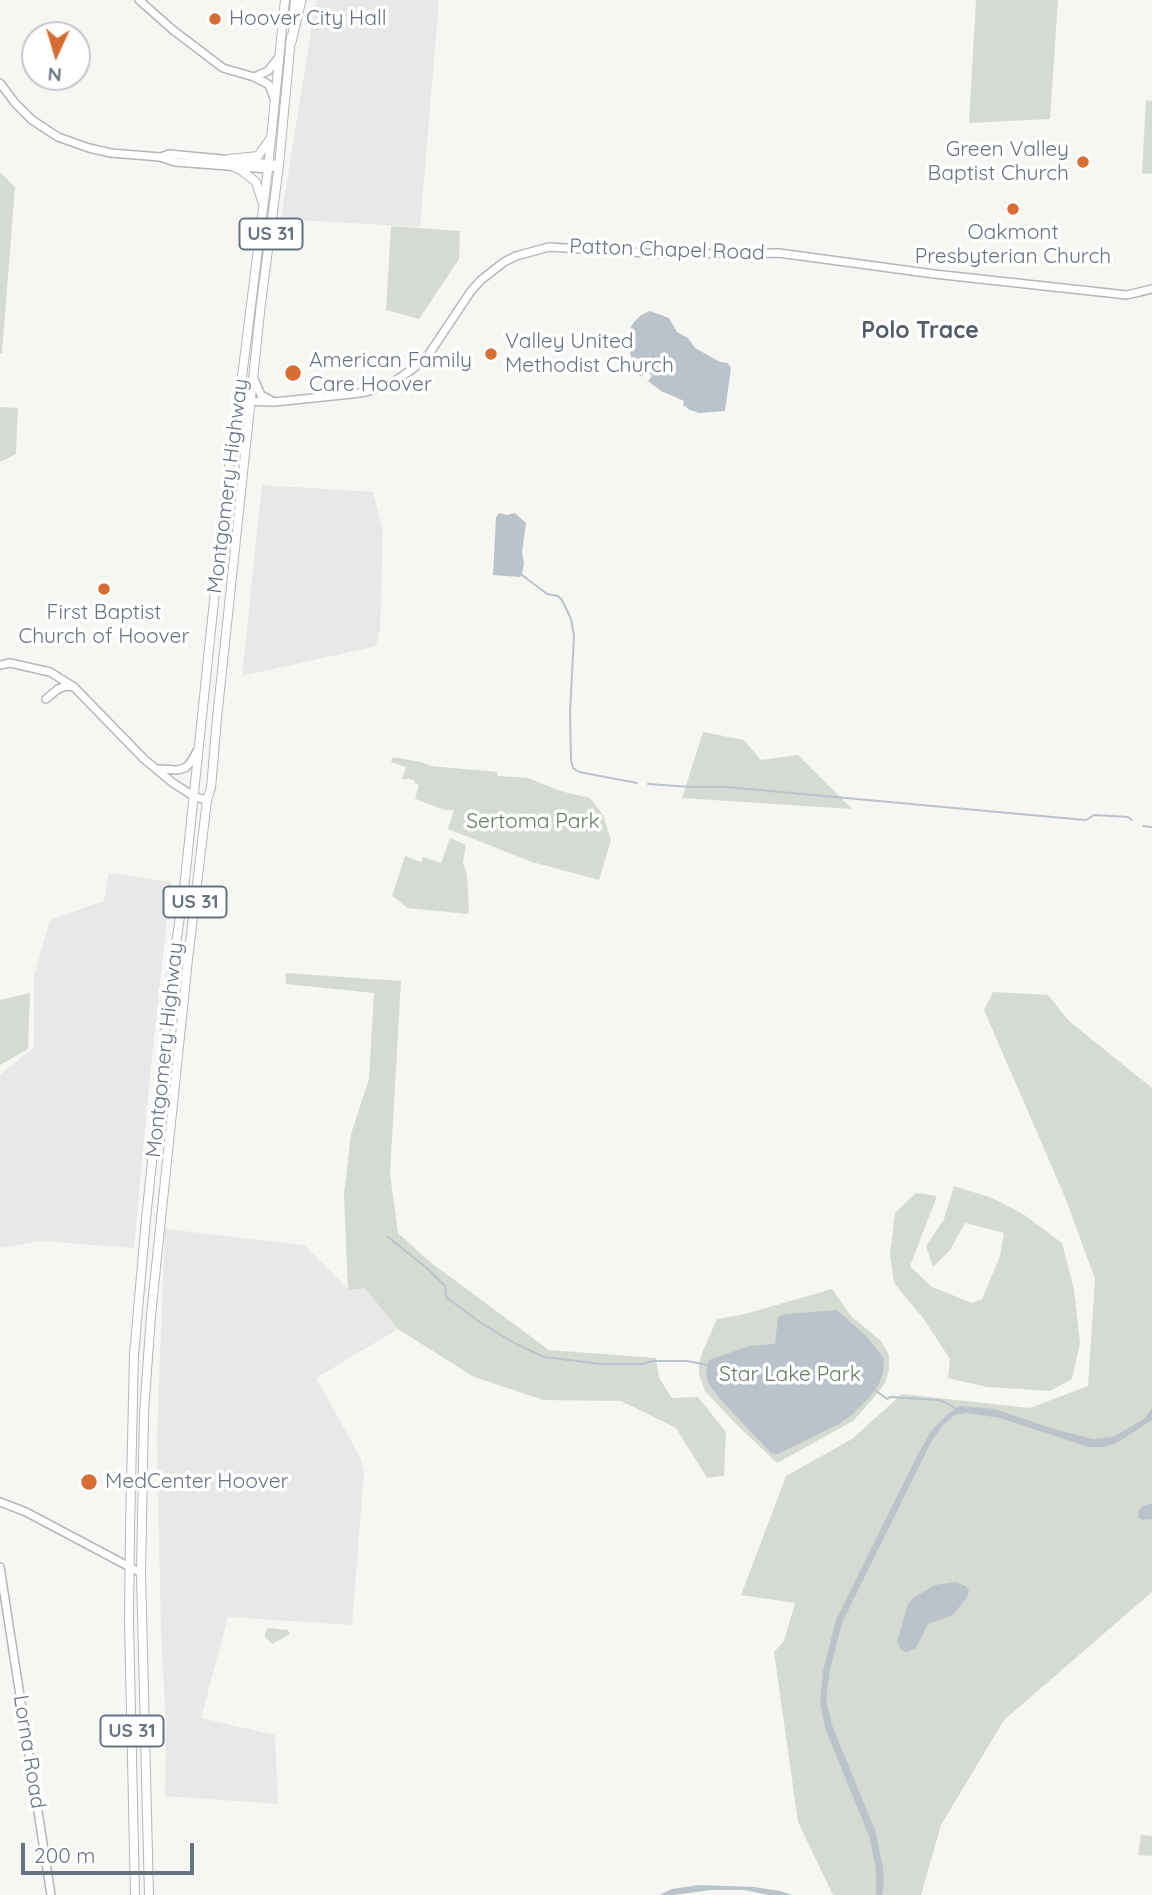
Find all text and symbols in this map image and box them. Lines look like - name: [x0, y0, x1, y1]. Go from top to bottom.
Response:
- place label: Hoover City Hall: [229, 6, 387, 32]
- marker: Hoover City Hall: [207, 11, 223, 27]
- north arrow: [21, 21, 91, 91]
- text: N: [47, 62, 62, 87]
- place label: Green Valley Baptist Church: [928, 137, 1069, 187]
- marker: Green Valley Baptist Church: [1075, 154, 1091, 170]
- marker: Oakmont Presbyterian Church: [1005, 201, 1021, 217]
- road number: US 31: [240, 218, 302, 250]
- place label: Oakmont Presbyterian Church: [915, 220, 1111, 270]
- street label: Patton Chapel Road: [569, 234, 765, 266]
- district label: Polo Trace: [861, 317, 979, 345]
- place label: Valley United Methodist Church: [505, 329, 674, 379]
- marker: Valley United Methodist Church: [483, 346, 499, 362]
- place label: American Family Care Hoover: [309, 348, 472, 398]
- marker: American Family Care Hoover: [283, 363, 303, 383]
- street label: Montgomery Highway: [202, 377, 254, 595]
- marker: First Baptist Church of Hoover: [96, 581, 112, 597]
- place label: First Baptist Church of Hoover: [18, 600, 190, 650]
- park label: Sertoma Park: [466, 809, 600, 835]
- road number: US 31: [164, 887, 227, 918]
- street label: Montgomery Highway: [141, 941, 189, 1159]
- park label: Star Lake Park: [719, 1362, 861, 1388]
- place label: MedCenter Hoover: [105, 1469, 289, 1495]
- marker: MedCenter Hoover: [79, 1472, 99, 1492]
- street label: Lorna Road: [8, 1693, 50, 1811]
- road number: US 31: [100, 1716, 164, 1746]
- scale bar: [24, 1828, 198, 1872]
- text: 200 m: [34, 1842, 96, 1868]

